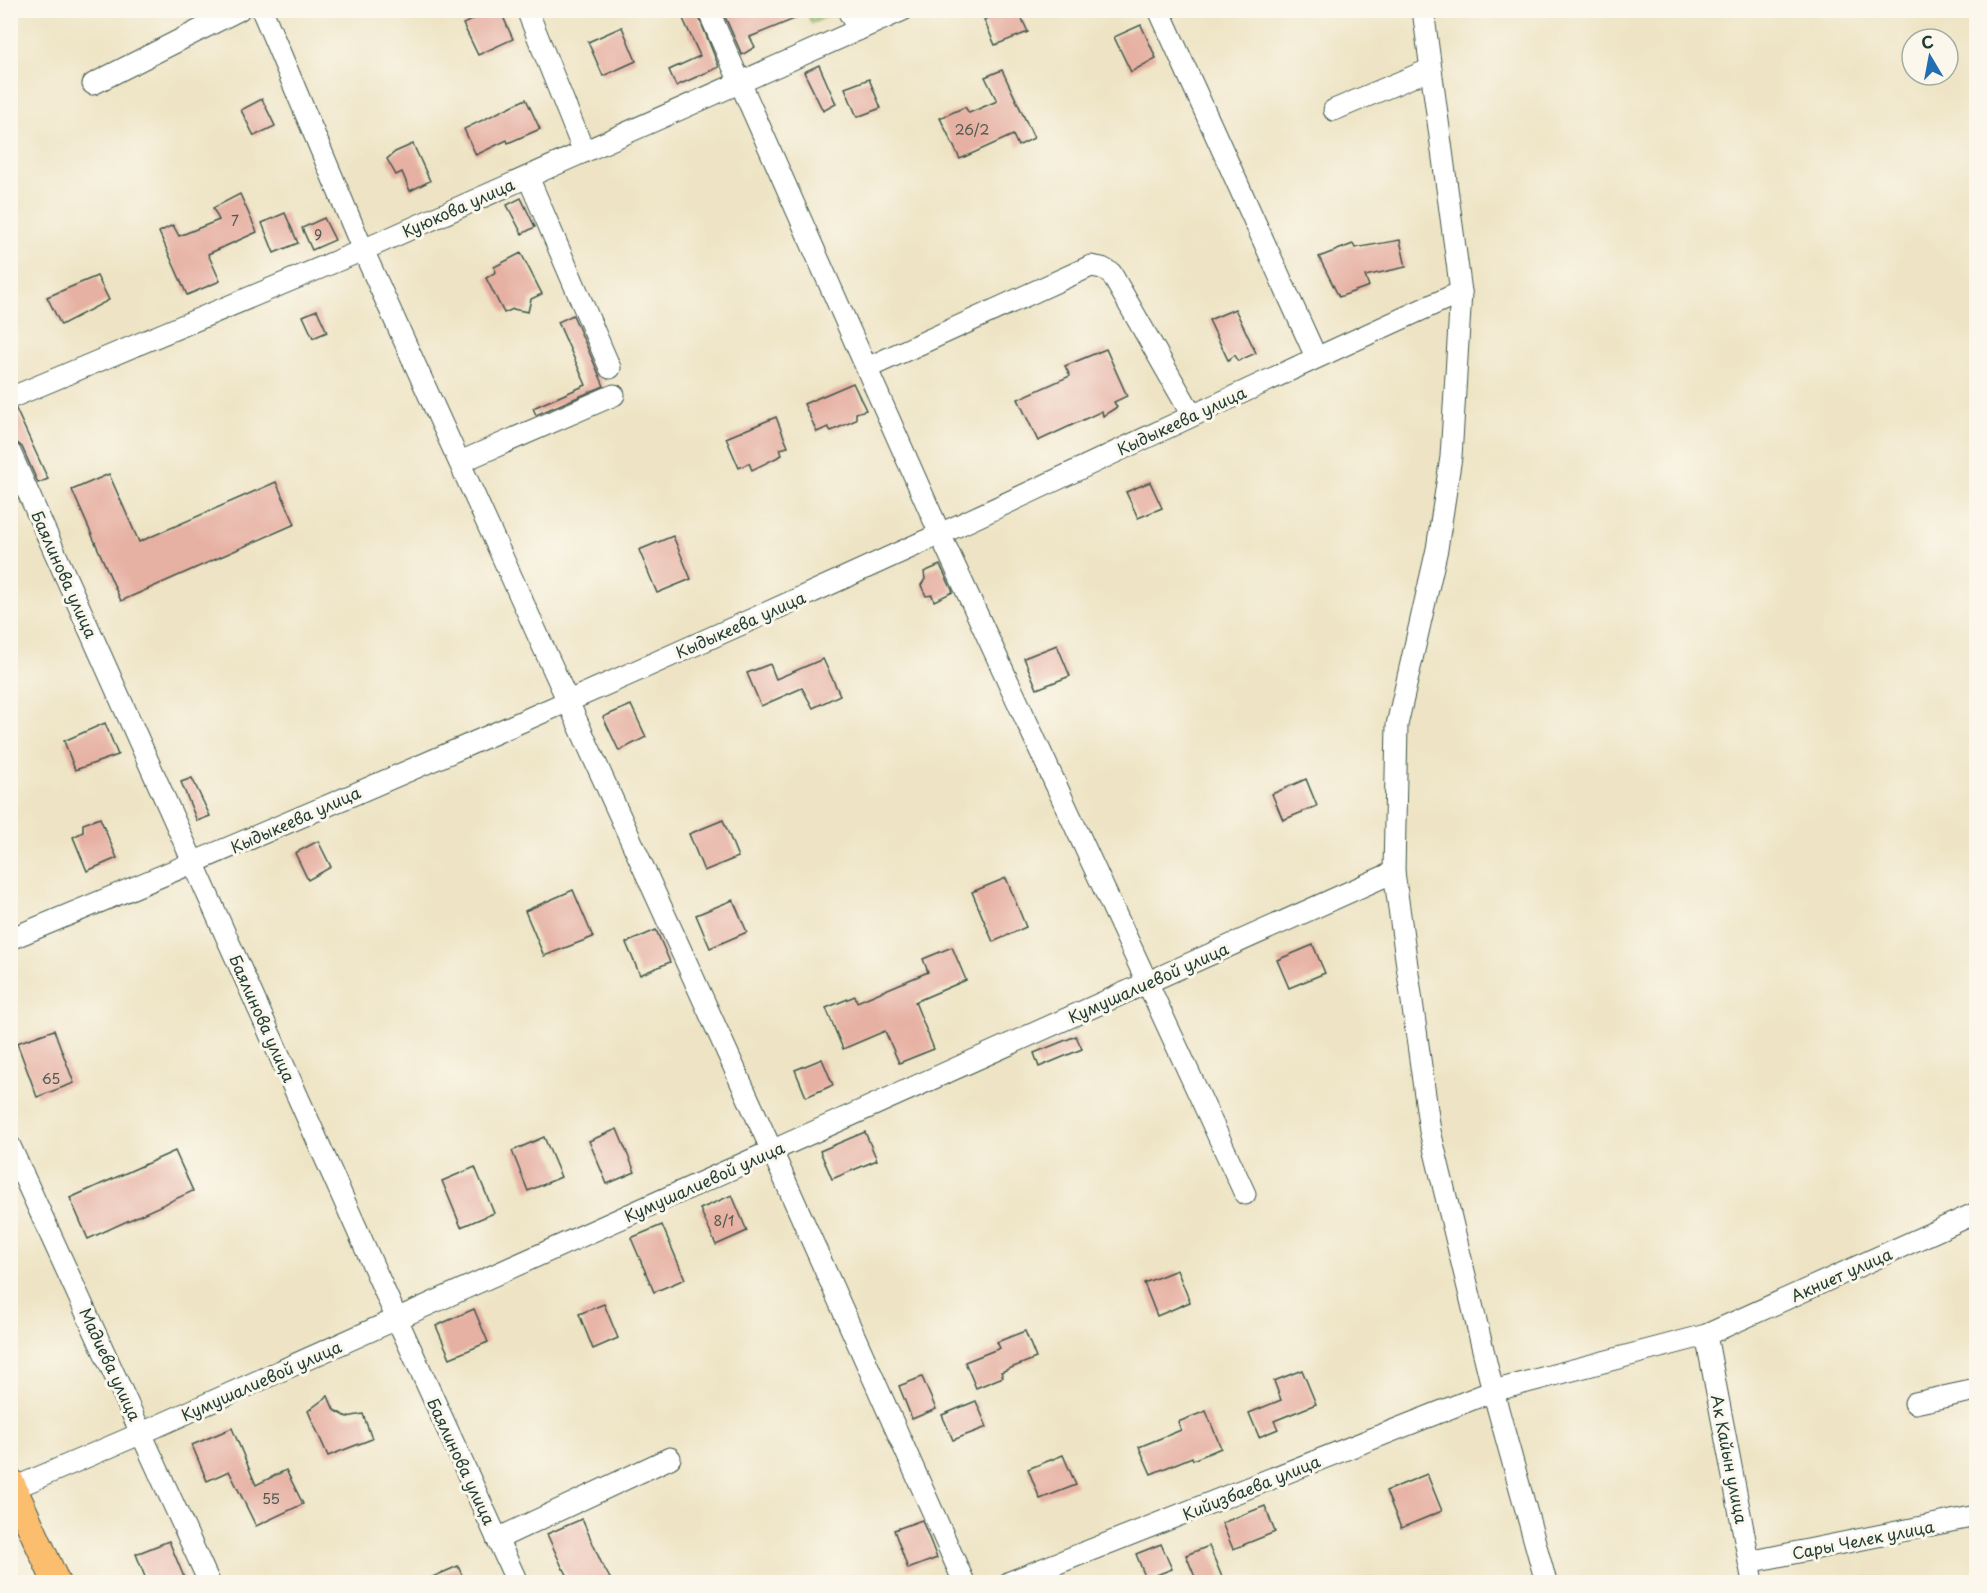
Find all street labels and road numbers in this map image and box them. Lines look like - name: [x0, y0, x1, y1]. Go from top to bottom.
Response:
- street label: Куюкова улица: [398, 171, 518, 243]
- street label: Кыдыкеева улица: [1112, 379, 1250, 461]
- street label: Баялинова улица: [26, 506, 104, 642]
- street label: Кыдыкеева улица: [671, 584, 809, 664]
- street label: Кыдыкеева улица: [226, 779, 364, 859]
- street label: Кумушалиевой улица: [1064, 936, 1232, 1028]
- street label: Баялинова улица: [224, 950, 302, 1086]
- street label: Кумушалиевой улица: [620, 1135, 788, 1227]
- street label: Акниет улица: [1787, 1241, 1895, 1307]
- street label: Мадиева улица: [74, 1303, 148, 1425]
- street label: Кумушалиевой улица: [177, 1334, 345, 1426]
- street label: Ак Кайын улица: [1706, 1392, 1754, 1526]
- street label: Баялинова улица: [422, 1394, 502, 1528]
- street label: Кийизбаева улица: [1179, 1448, 1323, 1526]
- street label: Сары Челек улица: [1790, 1513, 1936, 1565]

